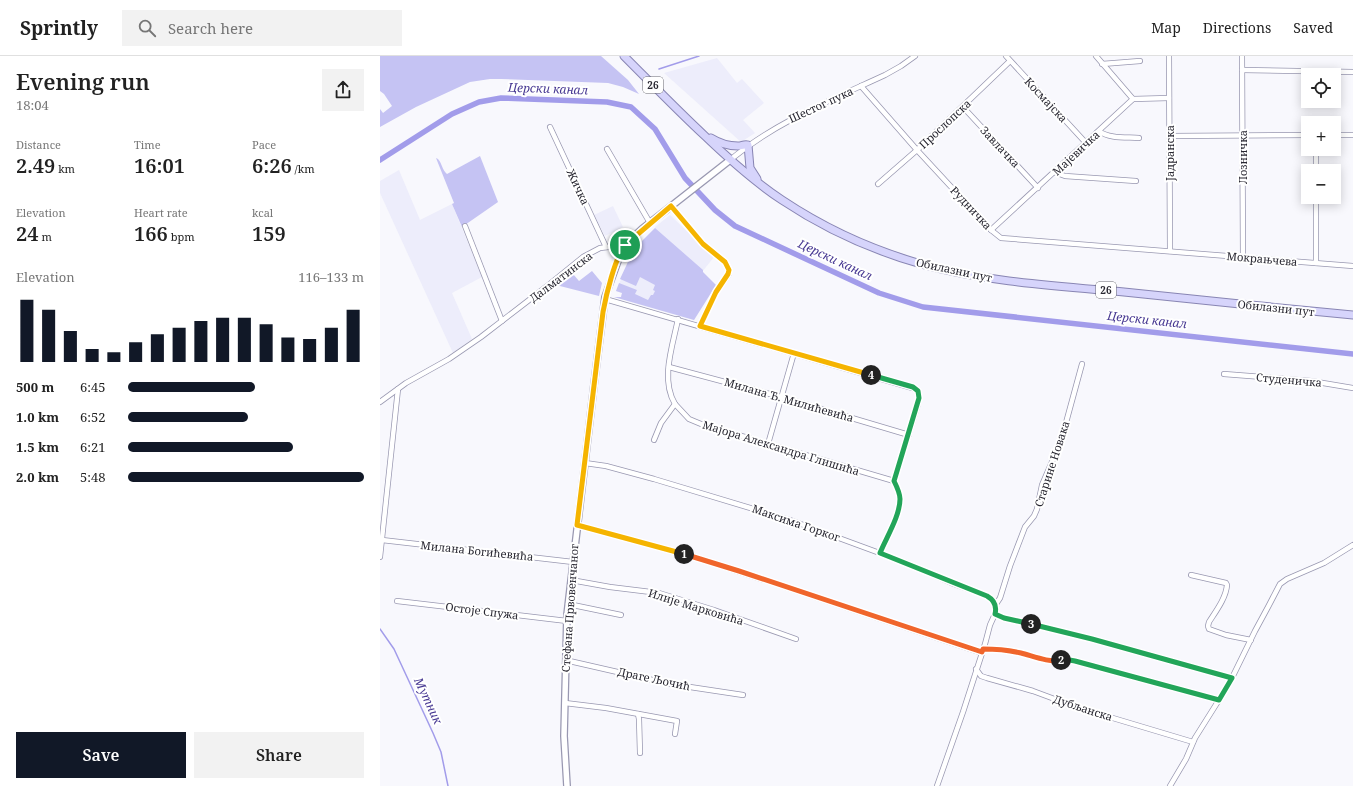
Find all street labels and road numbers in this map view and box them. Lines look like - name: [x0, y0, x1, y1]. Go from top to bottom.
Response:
- street label: Космајска: [1022, 74, 1071, 125]
- road number: 26: [643, 77, 663, 93]
- street label: Шестог пука: [786, 83, 856, 126]
- street label: Прослопска: [915, 96, 974, 152]
- street label: Завлачка: [977, 123, 1023, 171]
- street label: Јадранска: [1162, 125, 1177, 182]
- street label: Мајевичка: [1049, 127, 1103, 178]
- street label: Лозничка: [1235, 130, 1250, 184]
- street label: Жичка: [563, 166, 593, 207]
- street label: Рудничка: [947, 183, 995, 233]
- street label: Далматинска: [526, 248, 595, 305]
- street label: Мокрањчева: [1226, 248, 1298, 269]
- street label: Обилазни пут: [915, 254, 994, 285]
- road number: 26: [1096, 282, 1116, 298]
- street label: Обилазни пут: [1237, 296, 1315, 319]
- street label: Студеничка: [1255, 369, 1323, 390]
- street label: Милана Ђ. Милићевића: [723, 374, 856, 425]
- street label: Мајора Александра Глишића: [701, 416, 861, 479]
- street label: Старине Новака: [1031, 419, 1073, 509]
- street label: Максима Горког: [750, 500, 842, 545]
- street label: Милана Богићевића: [420, 537, 534, 564]
- street label: Стефана Првовенчаног: [558, 543, 581, 673]
- street label: Илије Марковића: [647, 585, 746, 628]
- street label: Остоје Спужа: [445, 599, 519, 622]
- street label: Драге Љочић: [616, 663, 692, 694]
- street label: Дубљанска: [1052, 691, 1115, 724]

